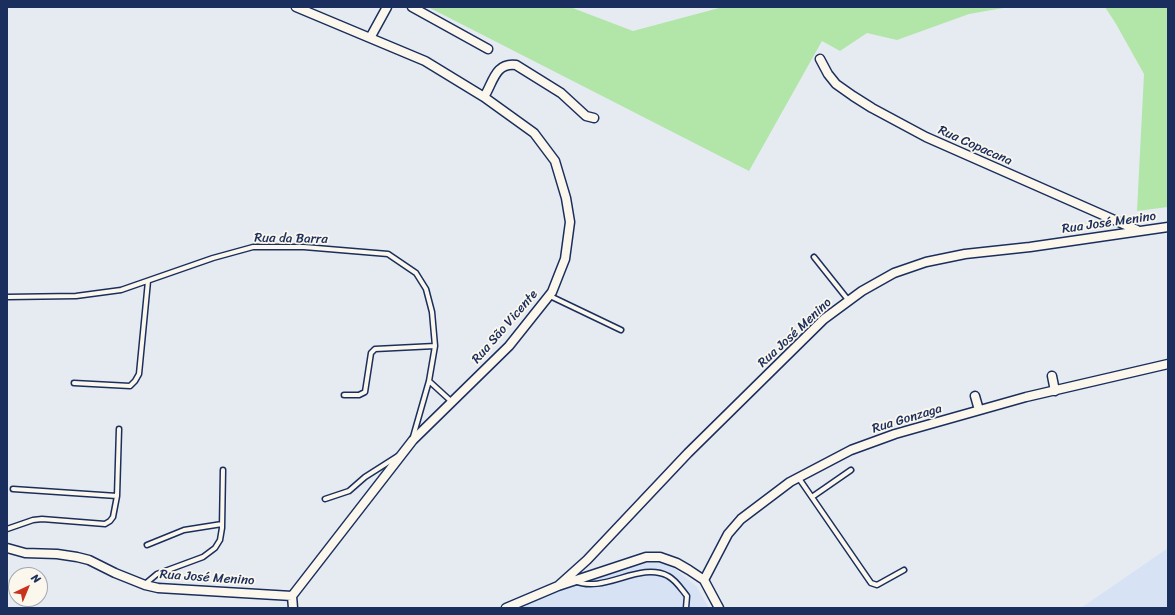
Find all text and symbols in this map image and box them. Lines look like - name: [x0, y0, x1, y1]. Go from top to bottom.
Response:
- street label: Rua Copacana: [936, 123, 1014, 169]
- street label: Rua José Menino: [1061, 209, 1157, 237]
- street label: Rua da Barra: [254, 231, 328, 247]
- street label: Rua São Vicente: [469, 287, 541, 367]
- street label: Rua José Menino: [755, 295, 835, 371]
- street label: Rua Gonzaga: [870, 401, 944, 437]
- north arrow: [8, 567, 48, 607]
- street label: Rua José Menino: [159, 567, 255, 589]
- text: N: [27, 569, 45, 588]

